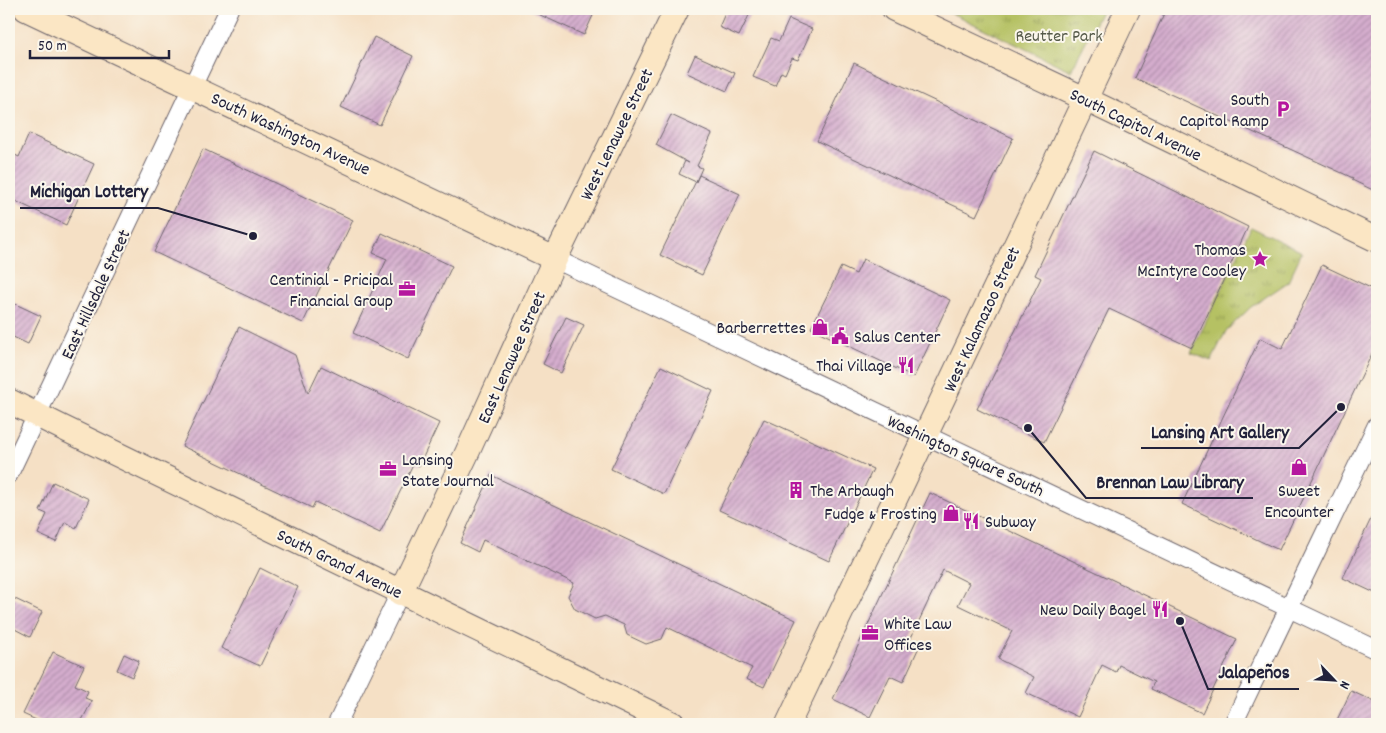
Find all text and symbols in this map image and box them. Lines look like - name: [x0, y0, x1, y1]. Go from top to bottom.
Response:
- park label: Reutter Park: [1015, 25, 1103, 50]
- scale bar: [30, 28, 169, 60]
- text: 50 m: [38, 36, 67, 58]
- street label: West Lenawee Street: [575, 65, 661, 205]
- street label: South Capitol Avenue: [1065, 83, 1205, 169]
- street label: South Washington Avenue: [206, 87, 374, 183]
- place label: South Capitol Ramp: [1179, 89, 1269, 135]
- parking icon: South Capitol Ramp: [1273, 99, 1293, 119]
- callout: Michigan Lottery: [20, 174, 158, 208]
- text: Michigan Lottery: [30, 180, 149, 207]
- street label: East Hillsdale Street: [56, 226, 138, 364]
- place label: Thomas McIntyre Cooley: [1137, 239, 1247, 285]
- street label: West Kalamazoo Street: [939, 243, 1028, 397]
- place icon: Thomas McIntyre Cooley: [1250, 249, 1270, 269]
- place label: Centinial - Pricipal Financial Group: [270, 269, 394, 315]
- office icon: Centinial - Pricipal Financial Group: [397, 279, 417, 299]
- street label: East Lenawee Street: [473, 288, 554, 428]
- place label: Barberrettes: [717, 317, 806, 342]
- shop icon: Barberrettes: [810, 317, 830, 337]
- public building icon: Salus Center: [830, 326, 850, 346]
- place label: Salus Center: [854, 326, 941, 351]
- place label: Thai Village: [816, 355, 892, 380]
- restaurant icon: Thai Village: [896, 355, 916, 375]
- street label: Washington Square South: [882, 410, 1048, 505]
- callout: Lansing Art Gallery: [1141, 414, 1299, 448]
- text: Lansing Art Gallery: [1151, 421, 1290, 448]
- place label: Lansing State Journal: [402, 449, 494, 495]
- shop icon: Sweet Encounter: [1289, 457, 1309, 477]
- office icon: Lansing State Journal: [378, 459, 398, 479]
- callout: Brennan Law Library: [1086, 464, 1253, 498]
- text: Brennan Law Library: [1096, 471, 1245, 498]
- building icon: The Arbaugh: [786, 480, 806, 500]
- place label: The Arbaugh: [810, 480, 894, 505]
- place label: Sweet Encounter: [1264, 480, 1334, 526]
- place label: Fudge & Frosting: [824, 503, 937, 528]
- shop icon: Fudge & Frosting: [941, 503, 961, 523]
- restaurant icon: Subway: [961, 511, 981, 531]
- place label: Subway: [985, 511, 1037, 536]
- street label: South Grand Avenue: [272, 524, 406, 607]
- place label: New Daily Bagel: [1040, 599, 1147, 624]
- restaurant icon: New Daily Bagel: [1150, 599, 1170, 619]
- place label: White Law Offices: [884, 613, 952, 659]
- office icon: White Law Offices: [860, 623, 880, 643]
- callout: Jalapeños: [1208, 655, 1299, 689]
- north arrow: [1308, 656, 1358, 706]
- text: Jalapeños: [1218, 661, 1290, 688]
- text: N: [1333, 677, 1354, 692]

